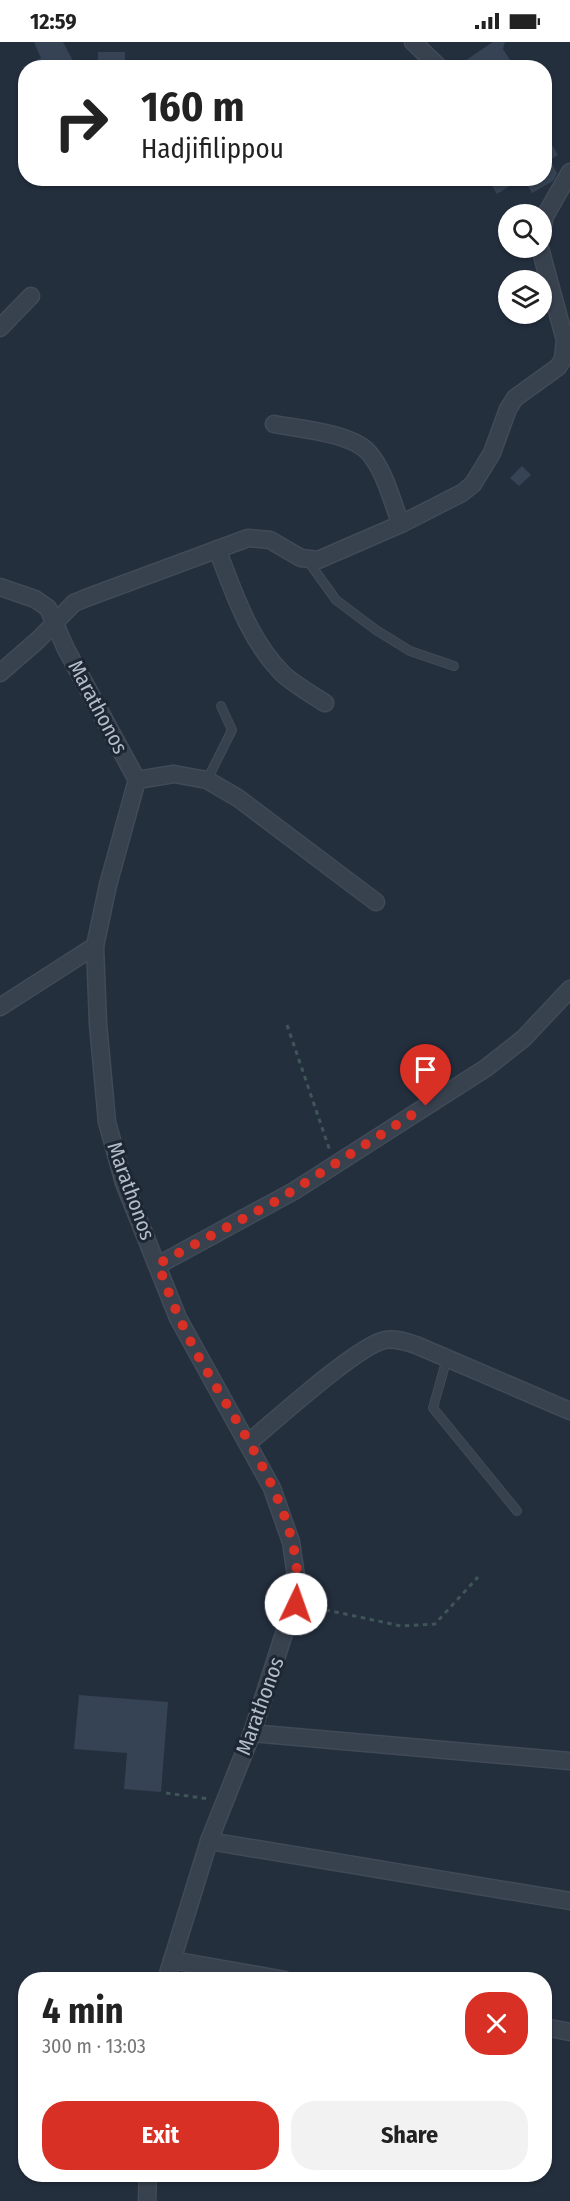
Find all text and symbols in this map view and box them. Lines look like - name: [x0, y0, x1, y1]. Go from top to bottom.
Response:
- text: 12:59: [30, 8, 77, 35]
- text: 160 m: [141, 82, 244, 132]
- icon: right: [42, 84, 120, 162]
- text: Hadjifilippou: [141, 133, 284, 165]
- map controls: [498, 204, 552, 324]
- button: search: [498, 204, 552, 258]
- button: layers: [498, 270, 552, 324]
- street label: Marathonos: [63, 656, 133, 758]
- pin: [400, 1044, 451, 1106]
- icon: arrive: [409, 1053, 442, 1086]
- street label: Marathonos: [101, 1139, 161, 1244]
- position arrow: [264, 1572, 328, 1636]
- street label: Marathonos: [230, 1653, 290, 1758]
- text: 4 min: [42, 1989, 124, 2033]
- button: close: [465, 1992, 528, 2055]
- text: 300 m · 13:03: [42, 2034, 146, 2058]
- button: Exit: [42, 2101, 279, 2170]
- button: Share: [291, 2101, 528, 2170]

